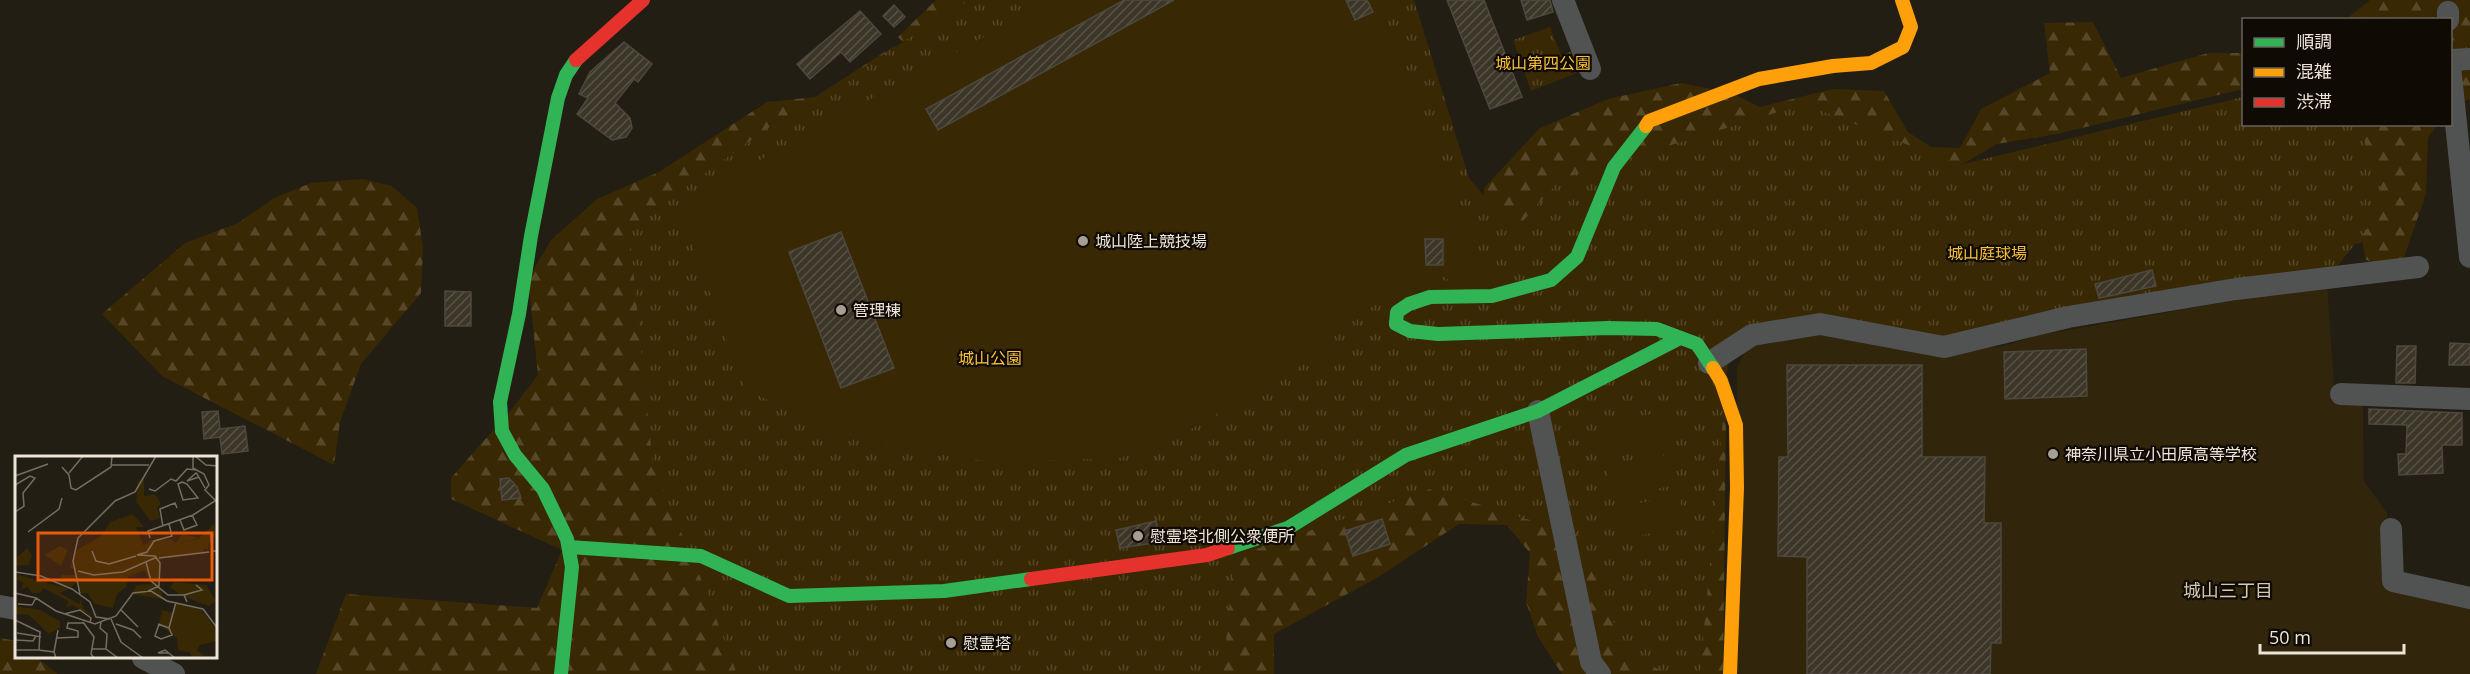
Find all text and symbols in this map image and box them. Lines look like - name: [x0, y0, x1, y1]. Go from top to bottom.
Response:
- legend: [2242, 18, 2452, 126]
- text: 順調: [2296, 29, 2332, 53]
- park label: 城山第四公園: [1495, 52, 1591, 74]
- text: 混雑: [2296, 59, 2332, 83]
- text: 渋滞: [2296, 89, 2332, 113]
- place label: 城山陸上競技場: [1095, 230, 1207, 252]
- marker: 城山陸上競技場: [1076, 234, 1090, 248]
- park label: 城山庭球場: [1947, 242, 2027, 264]
- place label: 管理棟: [853, 299, 901, 321]
- marker: 管理棟: [834, 303, 848, 317]
- park label: 城山公園: [958, 347, 1022, 369]
- place label: 神奈川県立小田原高等学校: [2065, 443, 2257, 465]
- marker: 神奈川県立小田原高等学校: [2046, 447, 2060, 461]
- inset map: [15, 456, 218, 659]
- place label: 慰霊塔北側公衆便所: [1150, 525, 1294, 547]
- marker: 慰霊塔北側公衆便所: [1131, 529, 1145, 543]
- district label: 城山三丁目: [2183, 578, 2273, 602]
- scale bar: [2260, 617, 2404, 655]
- text: 50 m: [2269, 625, 2311, 649]
- place label: 慰霊塔: [963, 632, 1011, 654]
- marker: 慰霊塔: [944, 636, 958, 650]

